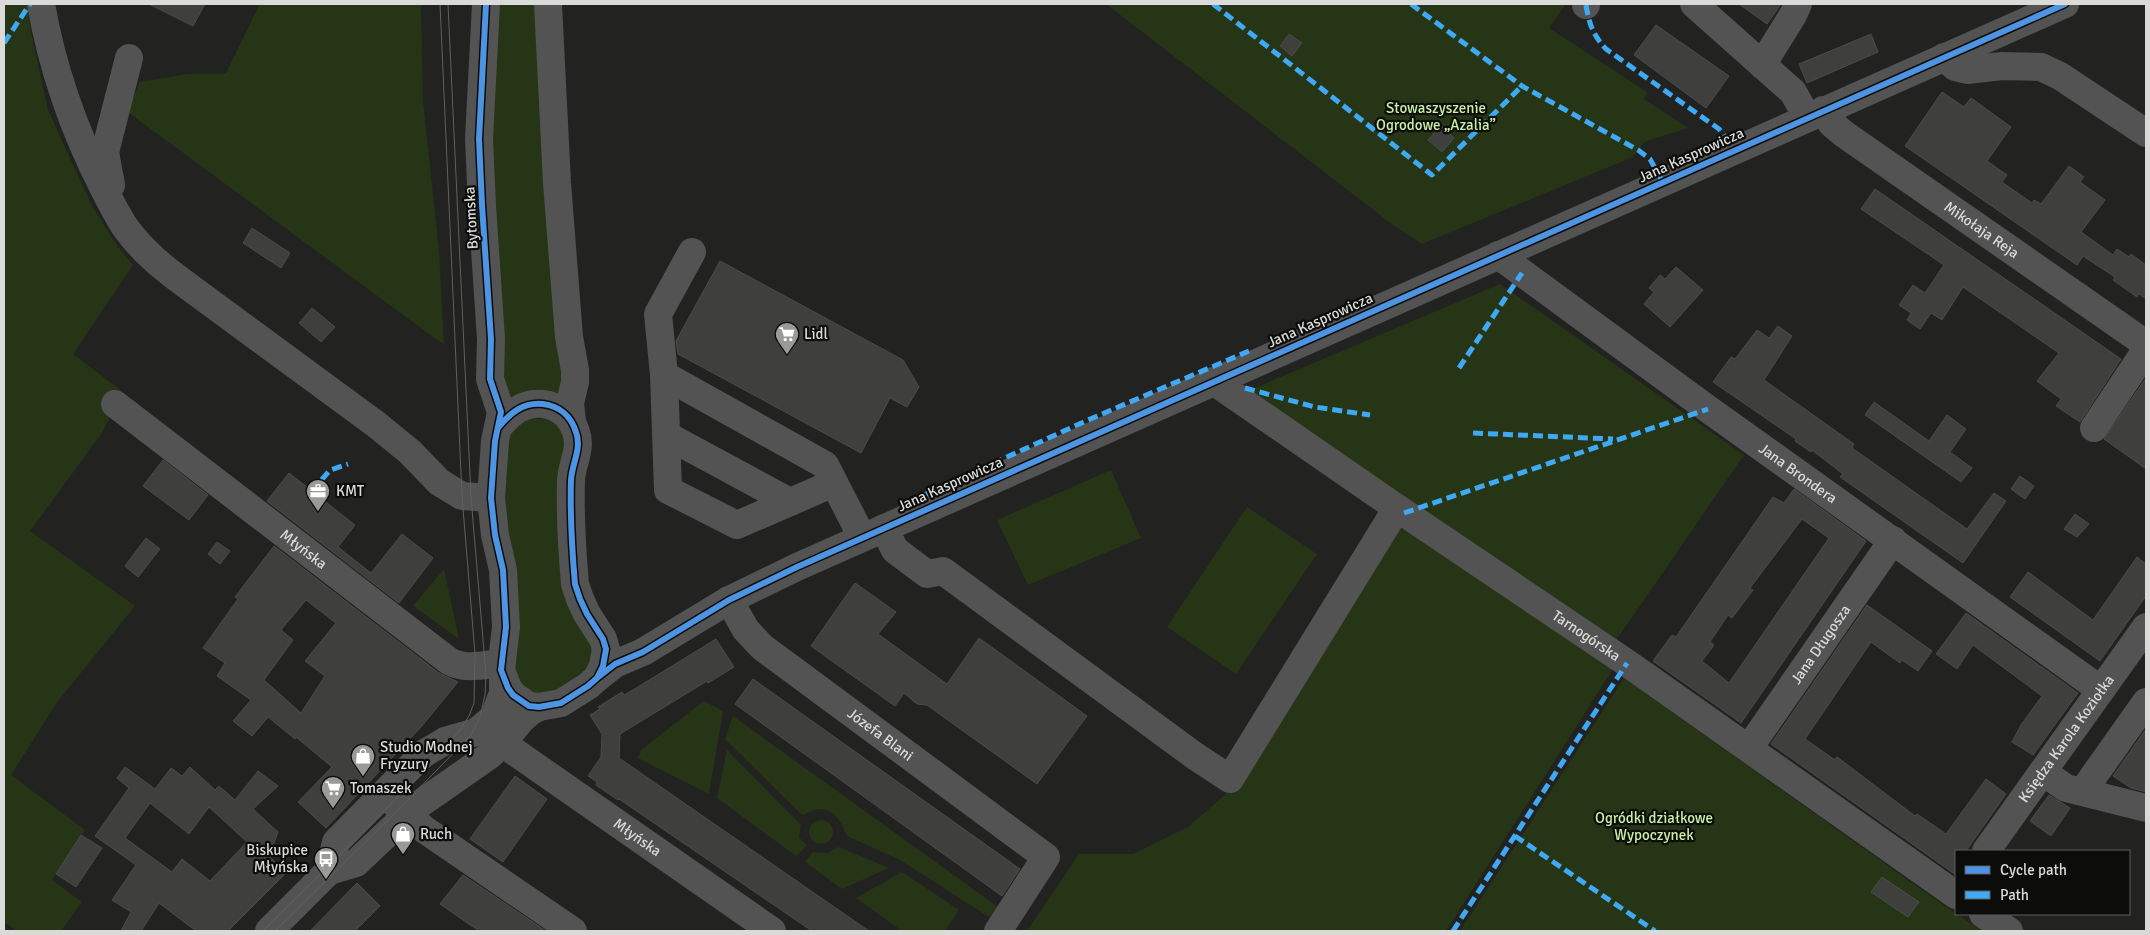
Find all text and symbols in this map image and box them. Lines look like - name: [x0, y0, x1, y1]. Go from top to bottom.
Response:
- park label: Stowaszyszenie Ogrodowe „Azalia”: [1376, 99, 1496, 134]
- street label: Jana Kasprowicza: [1636, 124, 1746, 186]
- street label: Bytomska: [460, 186, 482, 250]
- street label: Mikołaja Reja: [1941, 198, 2023, 262]
- street label: Jana Kasprowicza: [1265, 289, 1375, 351]
- supermarket icon: Lidl: [774, 321, 800, 355]
- place label: Lidl: [804, 325, 828, 343]
- street label: Jana Brondera: [1755, 439, 1840, 507]
- street label: Jana Kasprowicza: [895, 453, 1005, 515]
- office icon: KMT: [305, 478, 331, 512]
- place label: KMT: [336, 482, 365, 500]
- street label: Młyńska: [277, 525, 331, 573]
- street label: Jana Długosza: [1787, 601, 1854, 688]
- street label: Tarnogórska: [1549, 606, 1624, 665]
- street label: Księdza Karola Koziołka: [2014, 671, 2118, 806]
- street label: Józefa Blani: [844, 704, 917, 765]
- place label: Studio Modnej Fryzury: [380, 738, 473, 773]
- shop icon: Studio Modnej Fryzury: [350, 743, 376, 777]
- supermarket icon: Tomaszek: [320, 775, 346, 809]
- place label: Tomaszek: [350, 779, 412, 797]
- park label: Ogródki działkowe Wypoczynek: [1595, 809, 1713, 844]
- street label: Młyńska: [610, 814, 665, 860]
- shop icon: Ruch: [390, 821, 416, 855]
- place label: Ruch: [420, 825, 452, 843]
- place label: Biskupice Młyńska: [246, 841, 308, 876]
- bus stop icon: Biskupice Młyńska: [313, 846, 339, 880]
- legend: [1955, 850, 2130, 915]
- text: Cycle path: [2000, 861, 2067, 879]
- text: Path: [2000, 886, 2029, 904]

